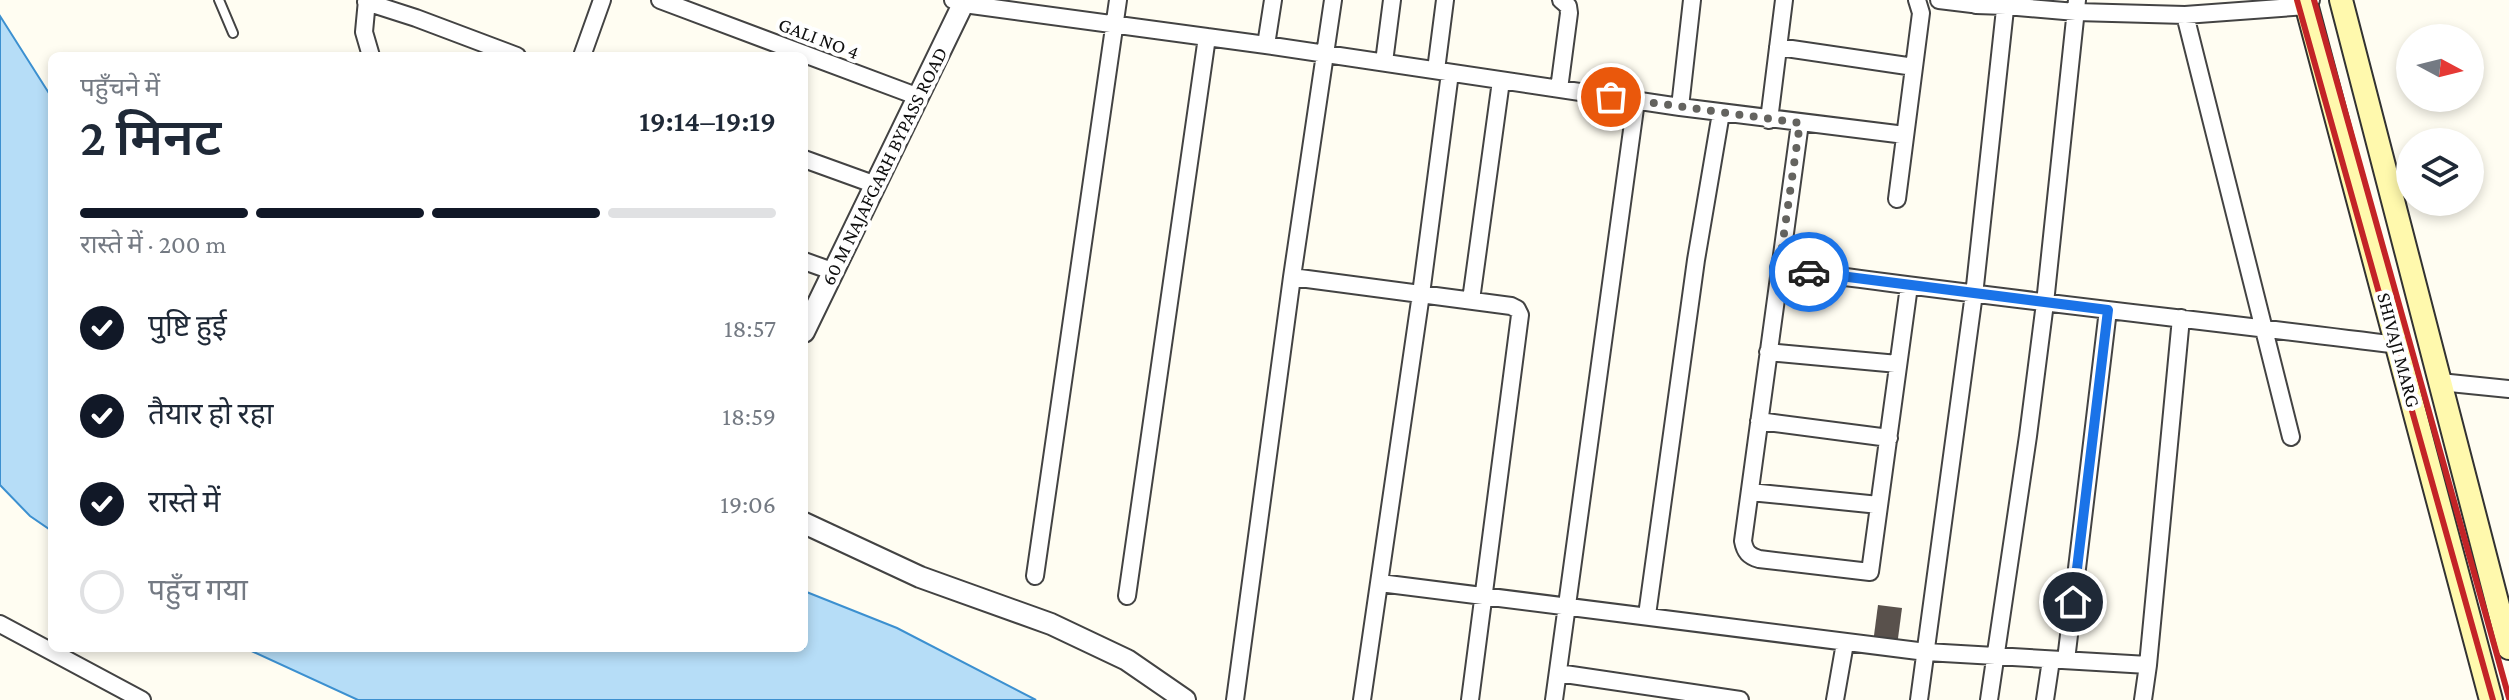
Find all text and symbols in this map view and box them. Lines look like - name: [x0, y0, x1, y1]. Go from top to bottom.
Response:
- street label: GALI NO 4: [776, 13, 862, 63]
- north arrow: [2396, 24, 2484, 112]
- map controls: [2396, 24, 2484, 216]
- street label: 60 M NAJAFGARH BYPASS ROAD: [817, 43, 952, 289]
- pin: [1577, 63, 1645, 131]
- text: पहुँचने में: [80, 73, 160, 102]
- icon: bag: [1589, 75, 1633, 119]
- text: 19:14–19:19: [639, 104, 776, 137]
- text: 2 मिनट: [80, 108, 221, 166]
- button: layers: [2396, 128, 2484, 216]
- text: रास्ते में · 200 m: [80, 230, 226, 259]
- courier: [1769, 232, 1849, 312]
- icon: car: [1787, 250, 1831, 294]
- street label: SHIVAJI MARG: [2372, 290, 2425, 410]
- icon: check: [80, 306, 124, 350]
- text: पुष्टि हुई: [148, 309, 227, 342]
- text: 18:57: [724, 314, 776, 343]
- icon: check: [80, 394, 124, 438]
- text: तैयार हो रहा: [148, 397, 273, 430]
- text: 18:59: [722, 402, 776, 431]
- icon: check: [80, 482, 124, 526]
- text: रास्ते में: [148, 485, 220, 518]
- text: 19:06: [720, 490, 776, 519]
- pin: [2039, 568, 2107, 636]
- text: पहुँच गया: [148, 573, 248, 606]
- icon: home: [2051, 580, 2095, 624]

